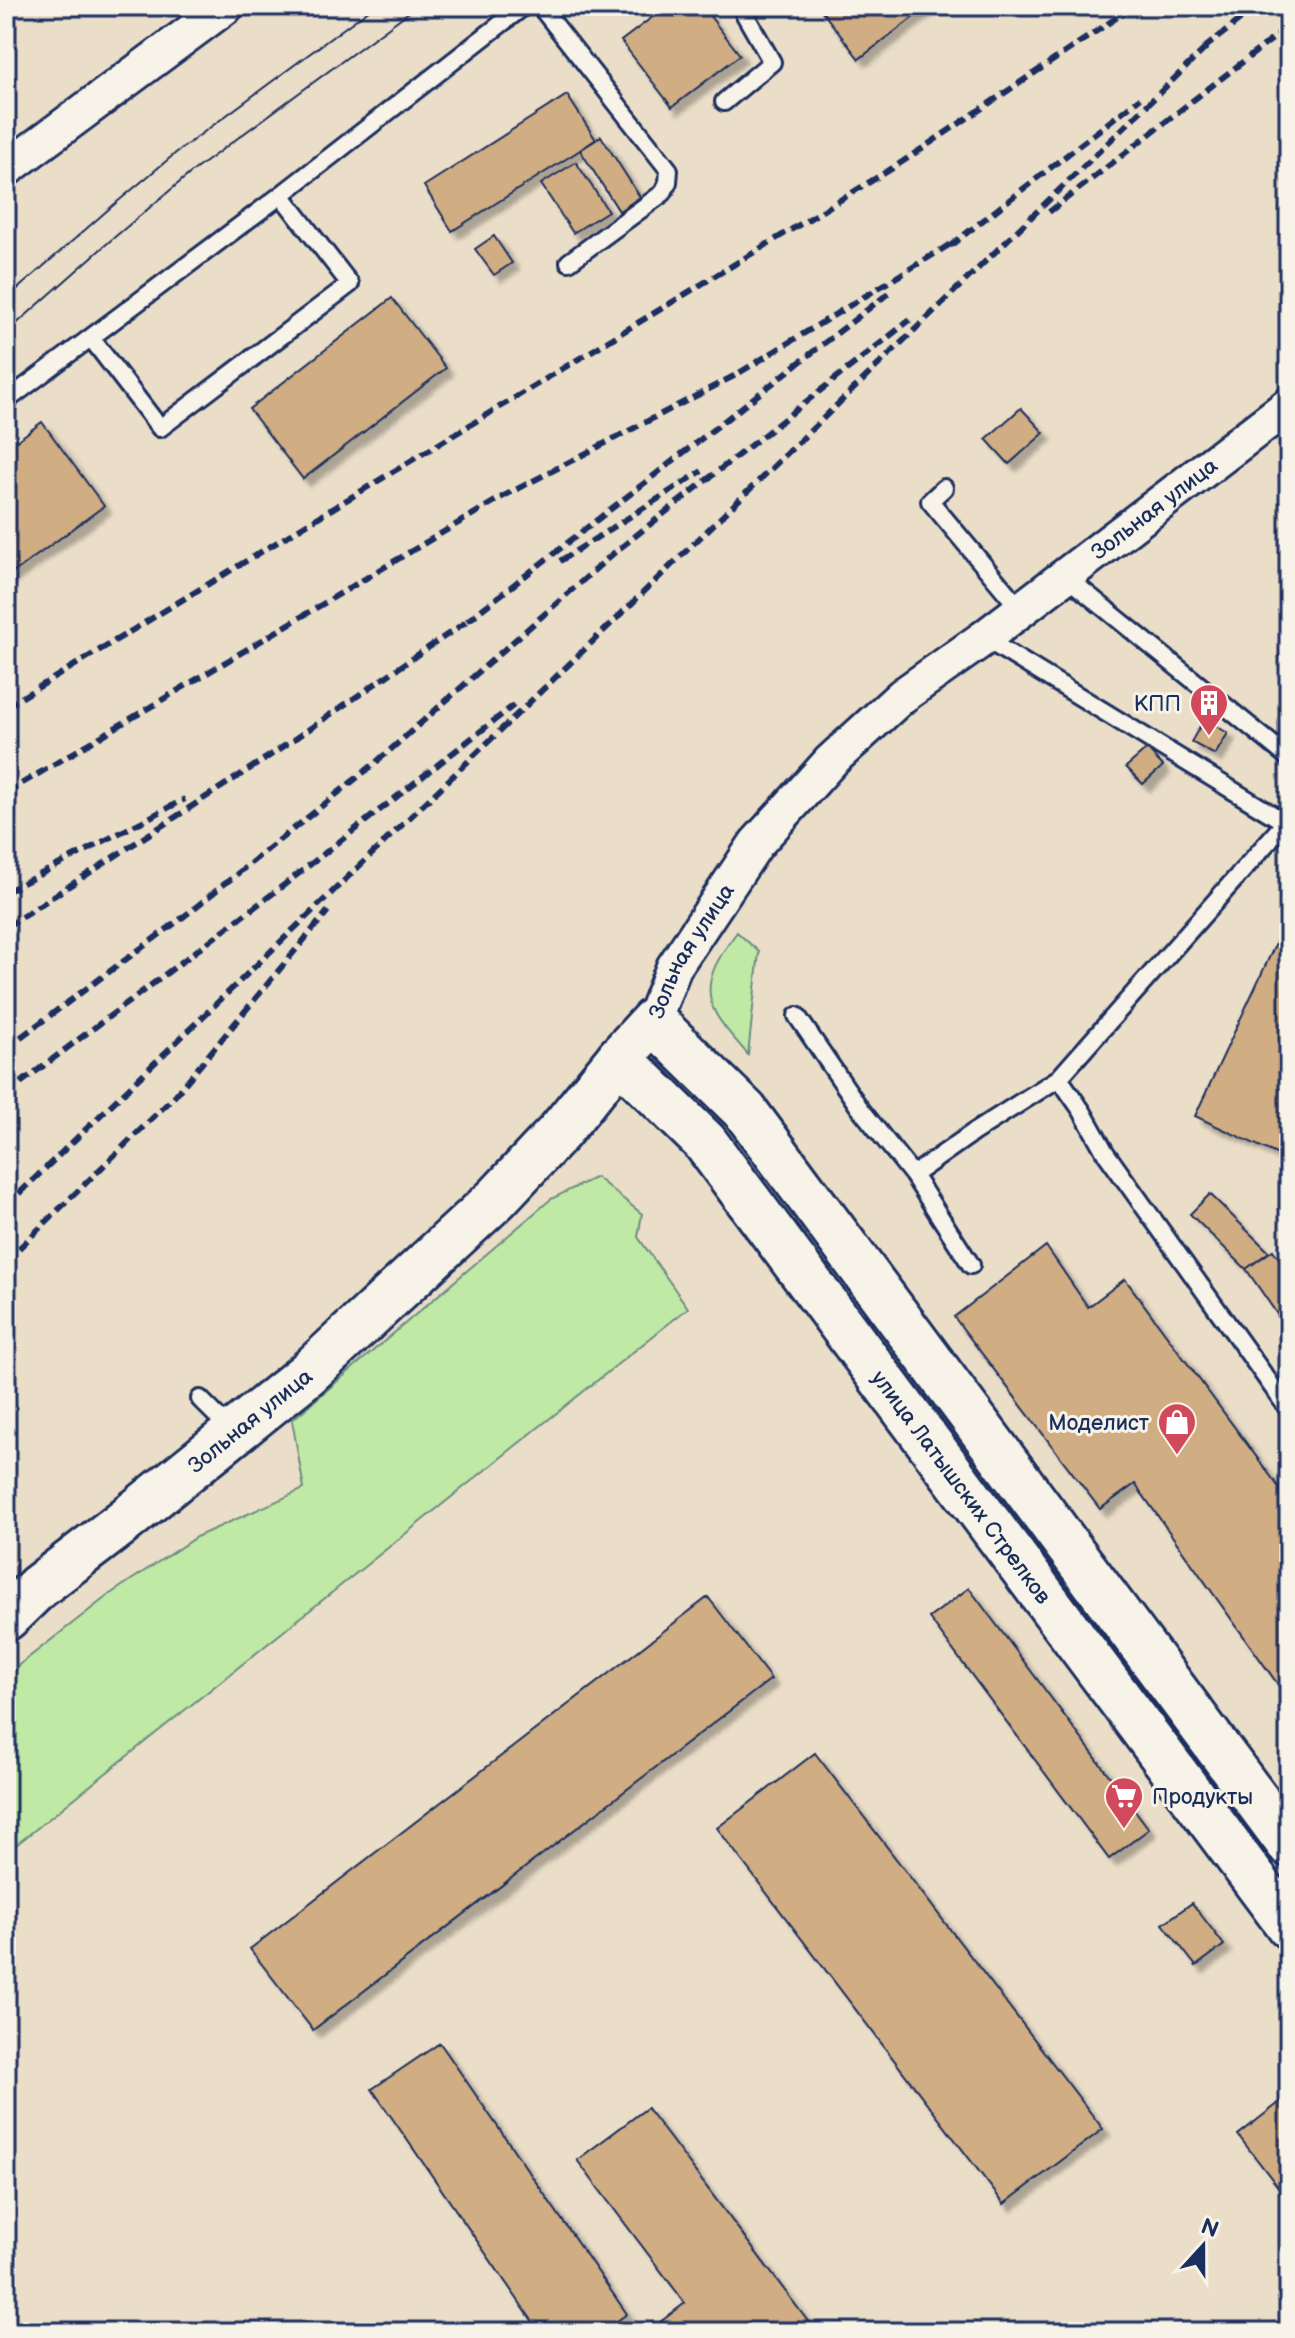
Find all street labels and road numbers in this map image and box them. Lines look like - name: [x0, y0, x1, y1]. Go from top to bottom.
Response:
- street label: Зольная улица: [1086, 453, 1223, 566]
- street label: Зольная улица: [643, 879, 741, 1023]
- street label: Зольная улица: [183, 1363, 318, 1480]
- street label: улица Латышских Стрелков: [865, 1365, 1057, 1610]

